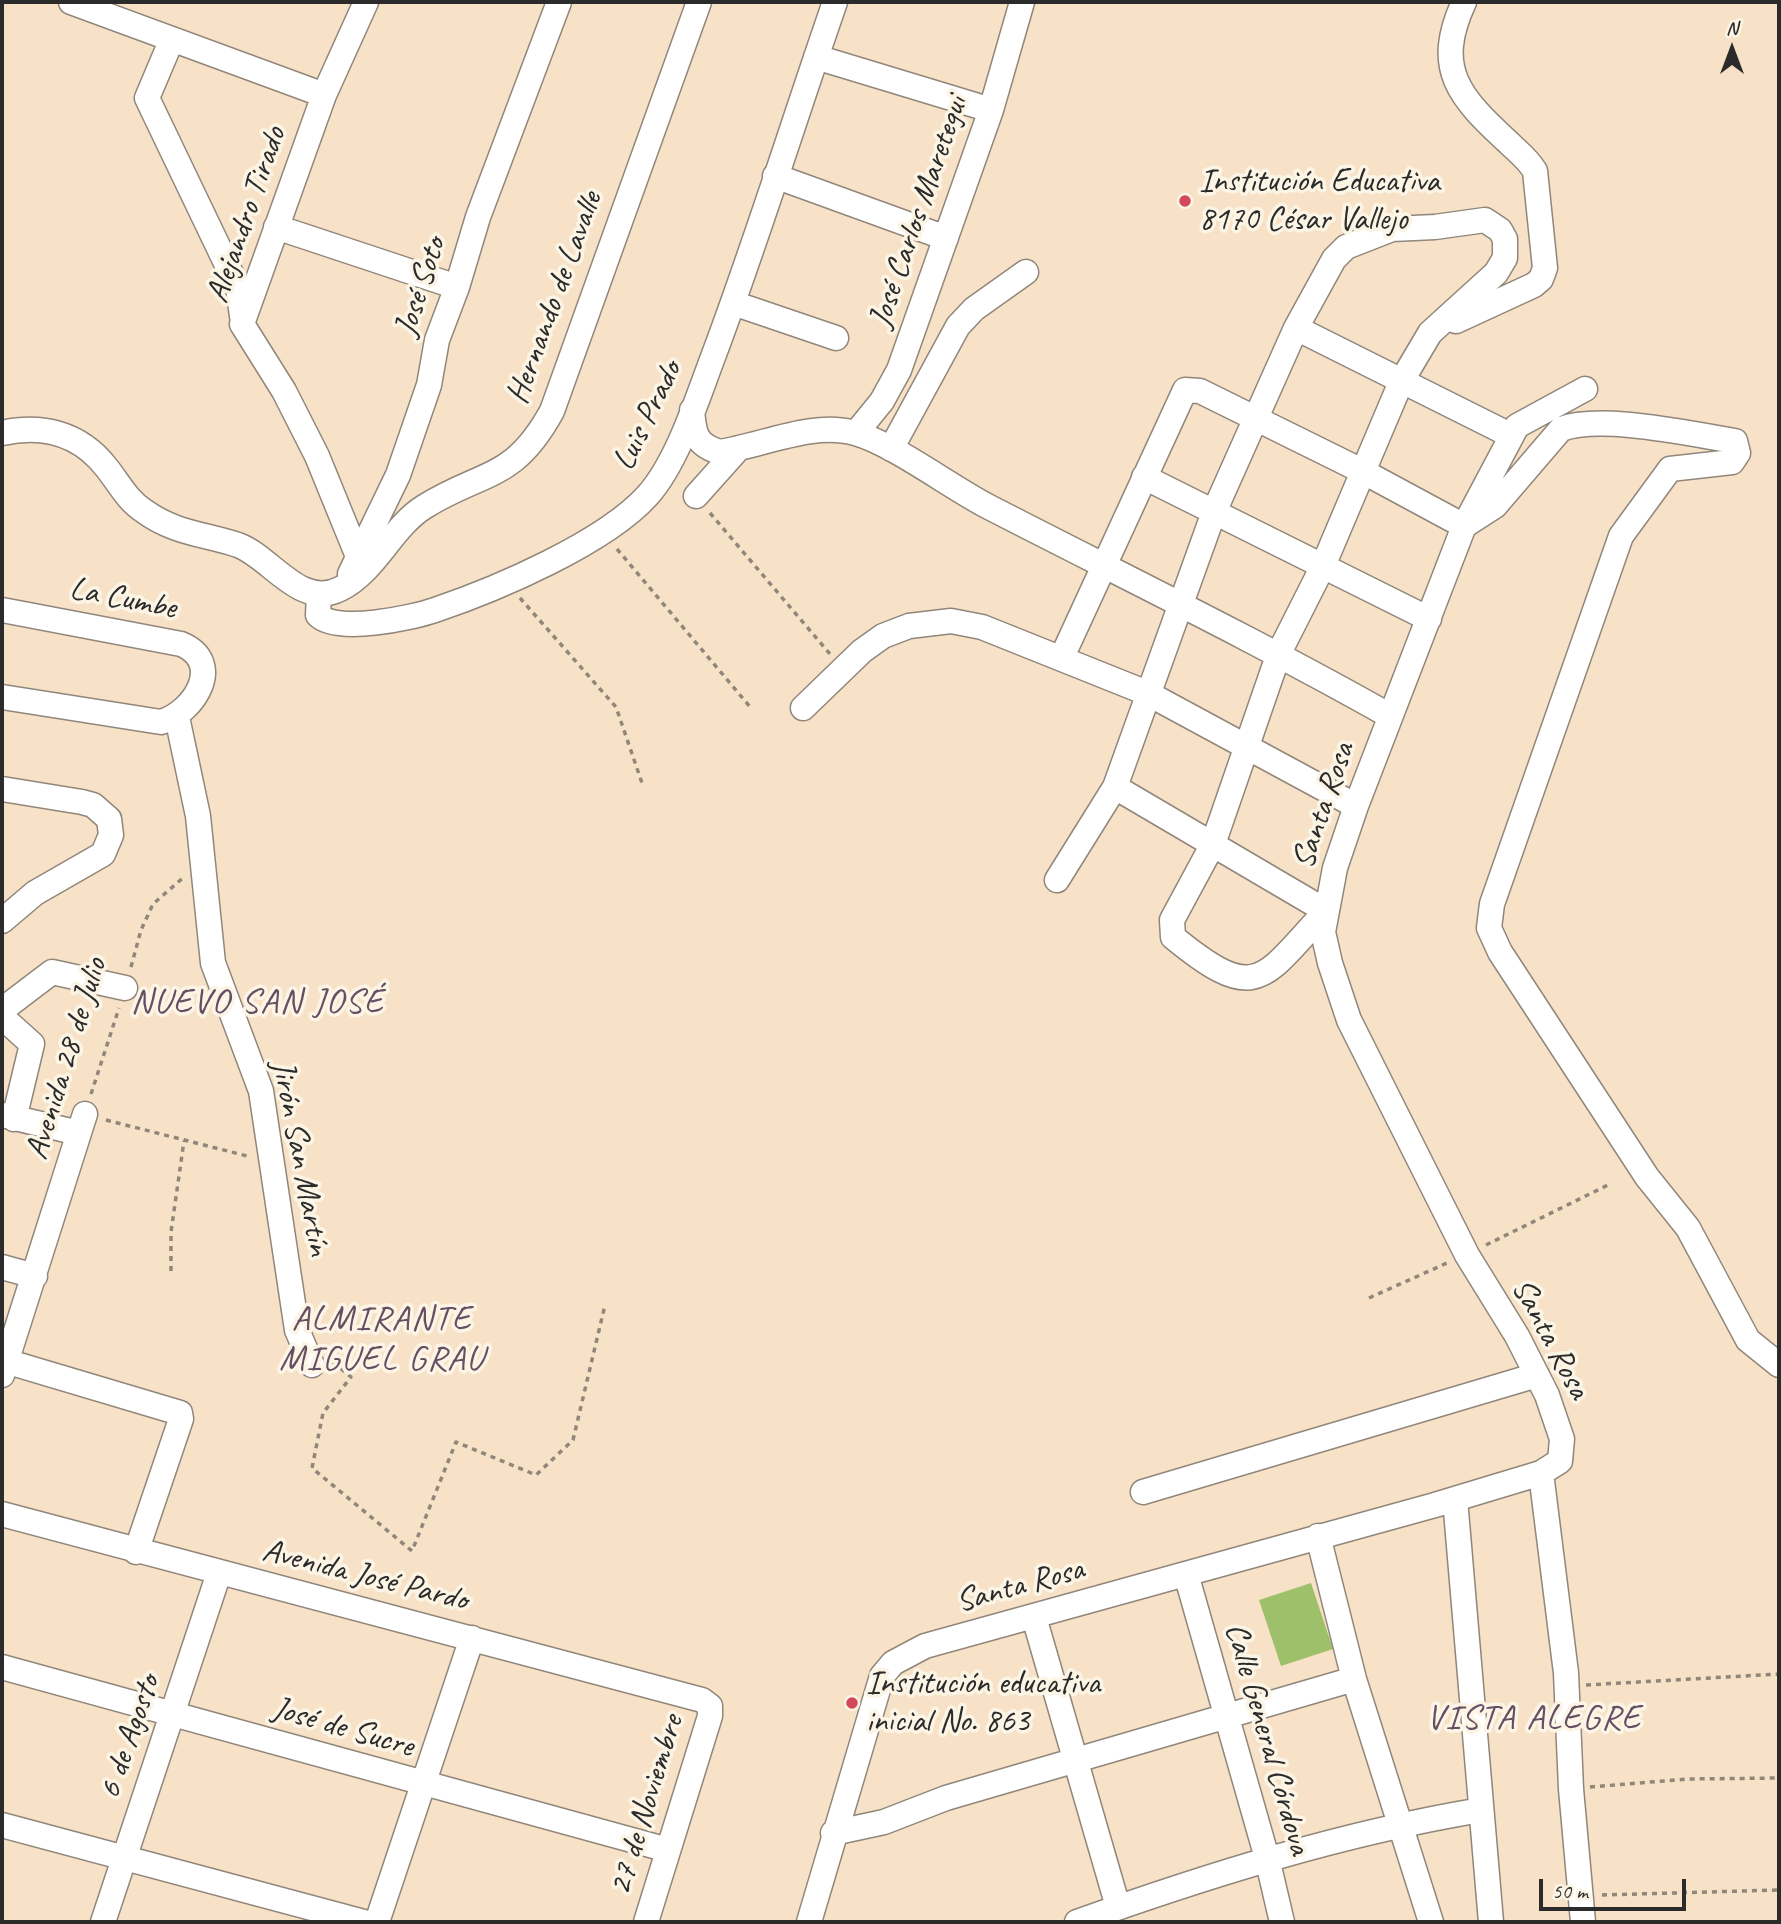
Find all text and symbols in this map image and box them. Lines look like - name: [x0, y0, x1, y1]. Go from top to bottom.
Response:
- north arrow: [1697, 14, 1767, 84]
- text: N: [1726, 16, 1738, 40]
- street label: José Carlos Maretegui: [861, 91, 977, 333]
- street label: Alejandro Tirado: [198, 122, 296, 308]
- place label: Institución Educativa 8170 César Vallejo: [1199, 162, 1440, 240]
- street label: Hernando de Lavalle: [498, 187, 612, 409]
- marker: Institución Educativa 8170 César Vallejo: [1177, 193, 1193, 209]
- street label: José Soto: [387, 233, 455, 341]
- street label: Luis Prado: [605, 355, 691, 477]
- street label: La Cumbe: [66, 569, 180, 629]
- street label: Santa Rosa: [1284, 738, 1364, 874]
- street label: Avenida 28 de Julio: [18, 954, 116, 1164]
- district label: NUEVO SAN JOSÉ: [133, 982, 383, 1024]
- street label: Jirón San Martín: [262, 1057, 338, 1259]
- street label: Santa Rosa: [1502, 1272, 1598, 1406]
- district label: ALMIRANTE MIGUEL GRAU: [281, 1299, 483, 1381]
- street label: Avenida José Pardo: [258, 1531, 472, 1621]
- street label: Santa Rosa: [952, 1550, 1088, 1622]
- street label: Calle General Córdova: [1215, 1619, 1319, 1859]
- place label: Institución educativa inicial No. 863: [866, 1664, 1100, 1742]
- street label: 6 de Agosto: [90, 1670, 170, 1804]
- street label: José de Sucre: [268, 1689, 418, 1767]
- marker: Institución educativa inicial No. 863: [844, 1695, 860, 1711]
- district label: VISTA ALEGRE: [1428, 1698, 1640, 1740]
- street label: 27 de Noviembre: [601, 1710, 693, 1900]
- scale bar: [1543, 1864, 1690, 1908]
- text: 50 m: [1552, 1878, 1588, 1904]

